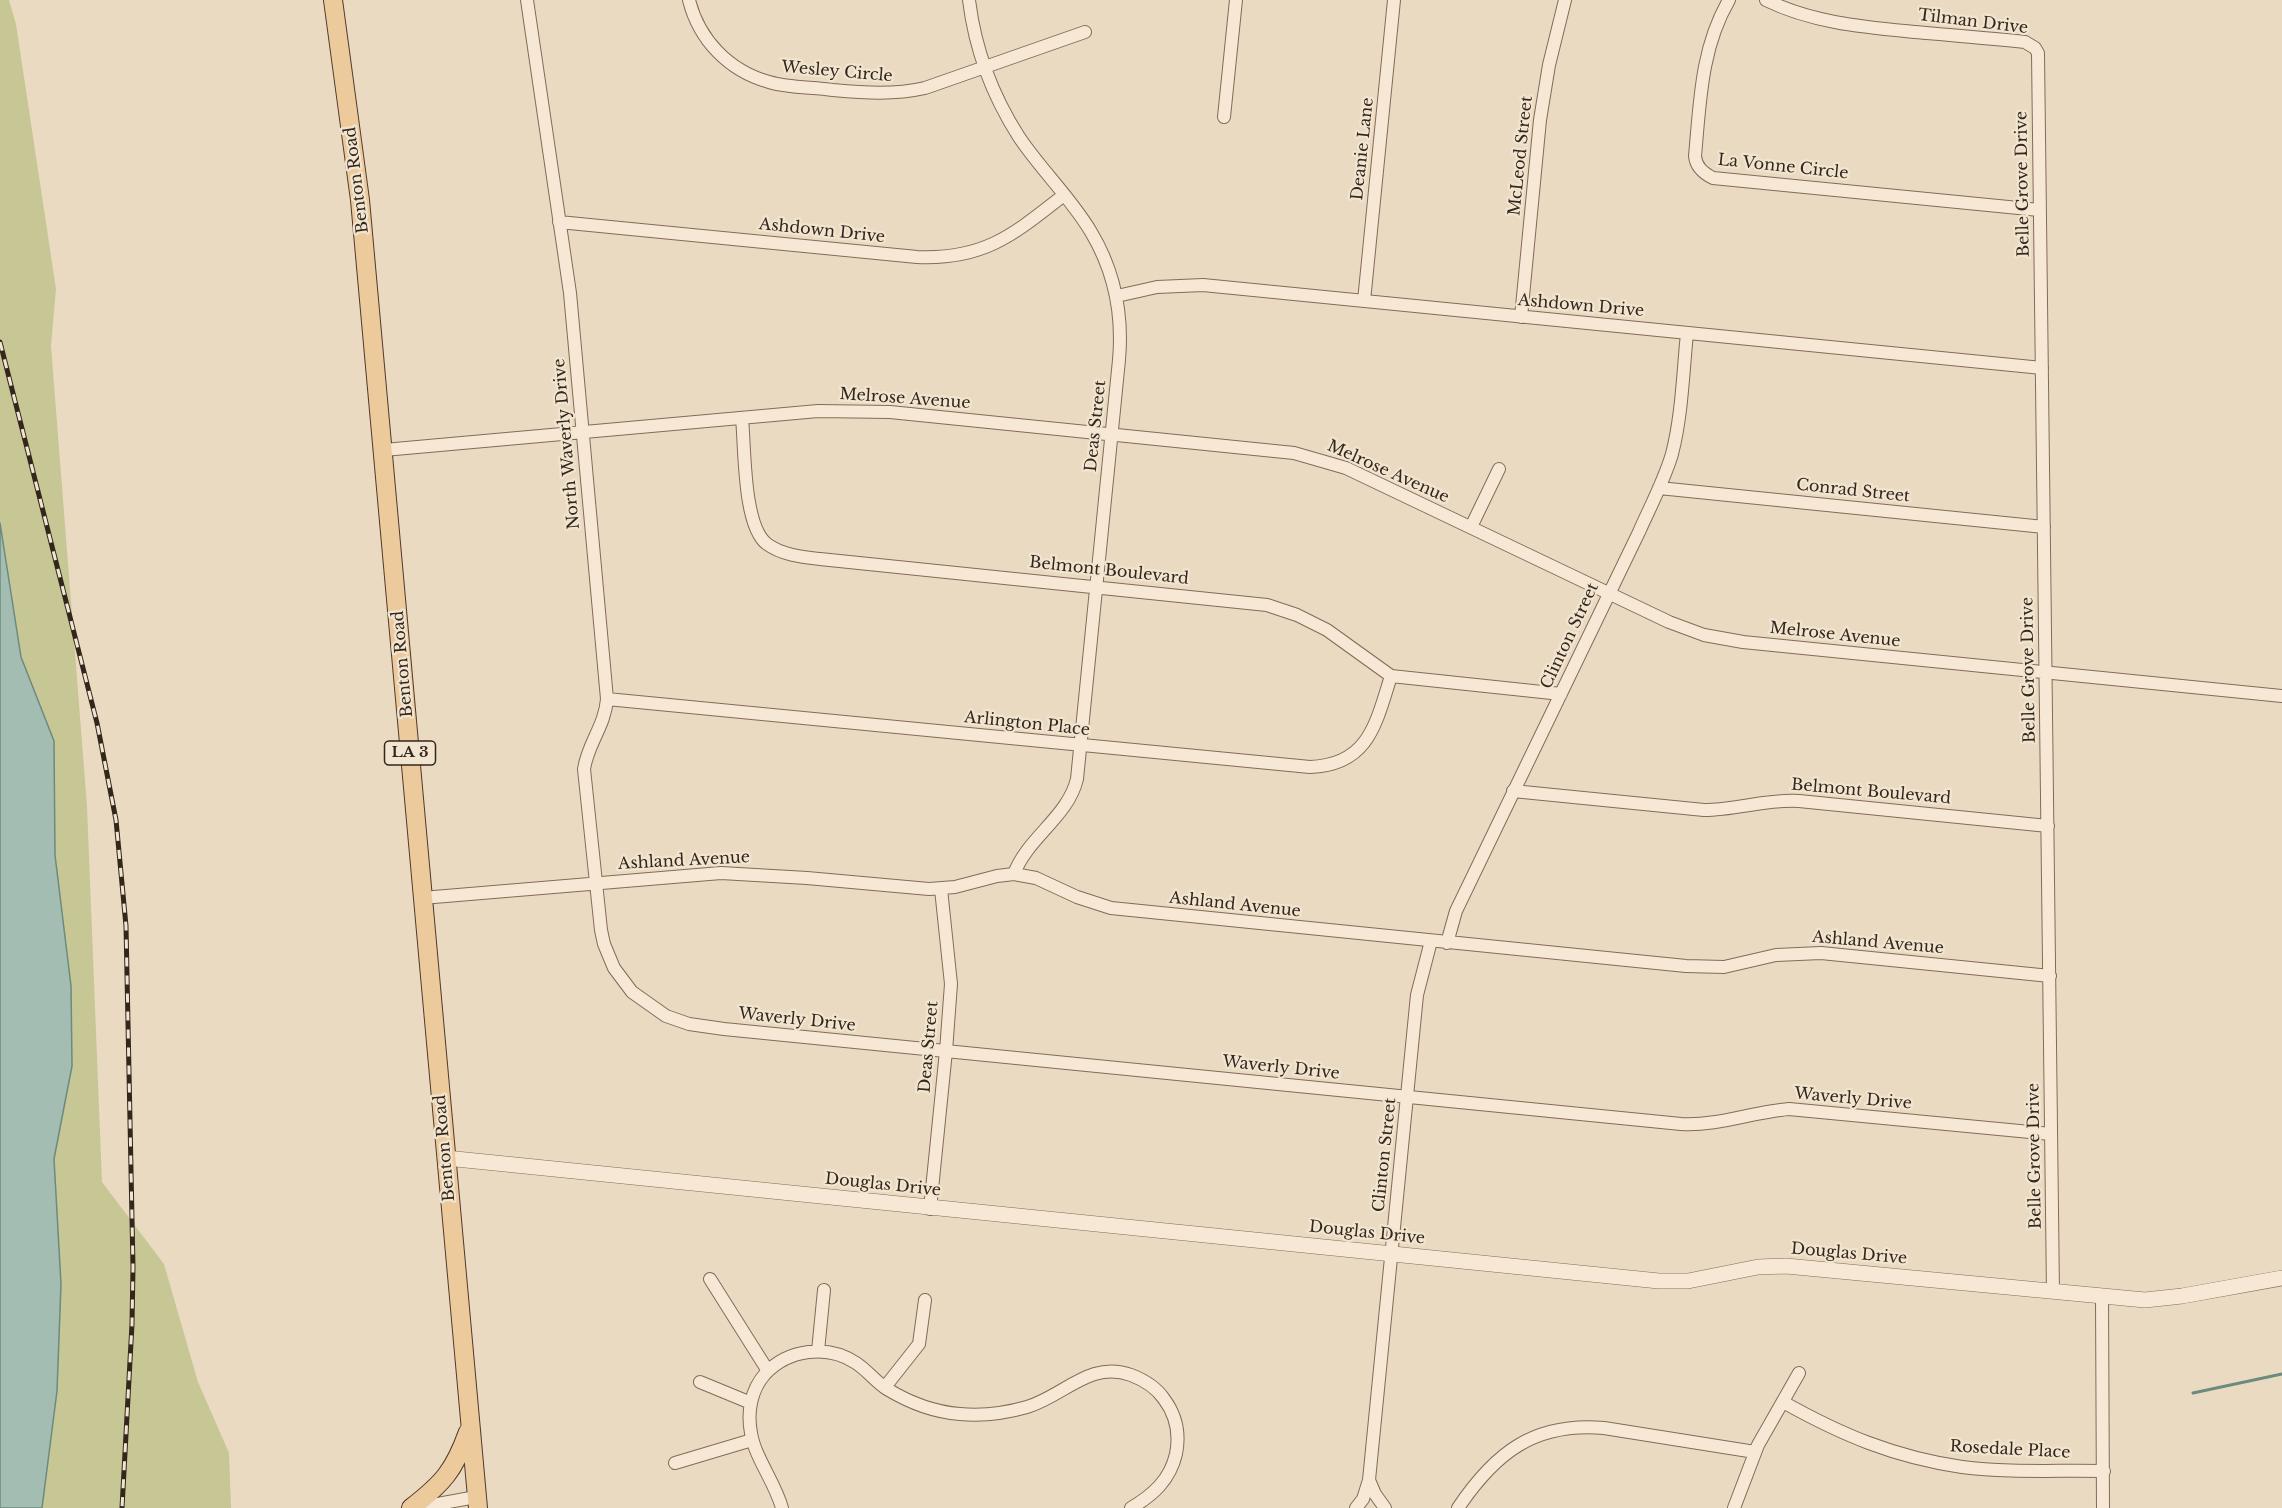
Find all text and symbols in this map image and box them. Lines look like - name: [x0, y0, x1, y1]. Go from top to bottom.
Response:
- street label: Tilman Drive: [1917, 6, 2029, 38]
- street label: Wesley Circle: [781, 58, 893, 86]
- street label: McLeod Street: [1505, 95, 1537, 217]
- street label: Deanie Lane: [1348, 97, 1378, 201]
- street label: Belle Grove Drive: [2012, 111, 2034, 257]
- street label: Benton Road: [341, 126, 373, 234]
- street label: La Vonne Circle: [1717, 151, 1849, 183]
- street label: Ashdown Drive: [758, 215, 886, 247]
- street label: Ashdown Drive: [1517, 291, 1645, 321]
- street label: North Waverly Drive: [550, 358, 584, 530]
- street label: Deas Street: [1082, 379, 1110, 473]
- street label: Melrose Avenue: [839, 385, 971, 413]
- street label: Melrose Avenue: [1324, 437, 1452, 507]
- street label: Conrad Street: [1795, 475, 1911, 507]
- street label: Belmont Boulevard: [1028, 553, 1190, 589]
- street label: Clinton Street: [1537, 580, 1603, 692]
- street label: Belle Grove Drive: [2018, 597, 2040, 743]
- street label: Benton Road: [389, 610, 417, 718]
- street label: Melrose Avenue: [1769, 619, 1901, 651]
- street label: Arlington Place: [963, 708, 1091, 740]
- road number: LA 3: [384, 741, 436, 765]
- street label: Belmont Boulevard: [1790, 775, 1952, 809]
- street label: Ashland Avenue: [618, 848, 750, 874]
- street label: Ashland Avenue: [1168, 889, 1302, 921]
- street label: Ashland Avenue: [1811, 928, 1945, 958]
- street label: Deas Street: [915, 1000, 943, 1094]
- street label: Waverly Drive: [737, 1004, 857, 1036]
- street label: Waverly Drive: [1221, 1052, 1341, 1084]
- street label: Belle Grove Drive: [2024, 1083, 2046, 1229]
- street label: Waverly Drive: [1793, 1084, 1913, 1114]
- street label: Benton Road: [431, 1094, 459, 1202]
- street label: Clinton Street: [1369, 1097, 1401, 1213]
- street label: Douglas Drive: [824, 1169, 942, 1201]
- street label: Douglas Drive: [1308, 1217, 1426, 1249]
- street label: Douglas Drive: [1790, 1239, 1908, 1269]
- street label: Rosedale Place: [1949, 1437, 2071, 1463]

